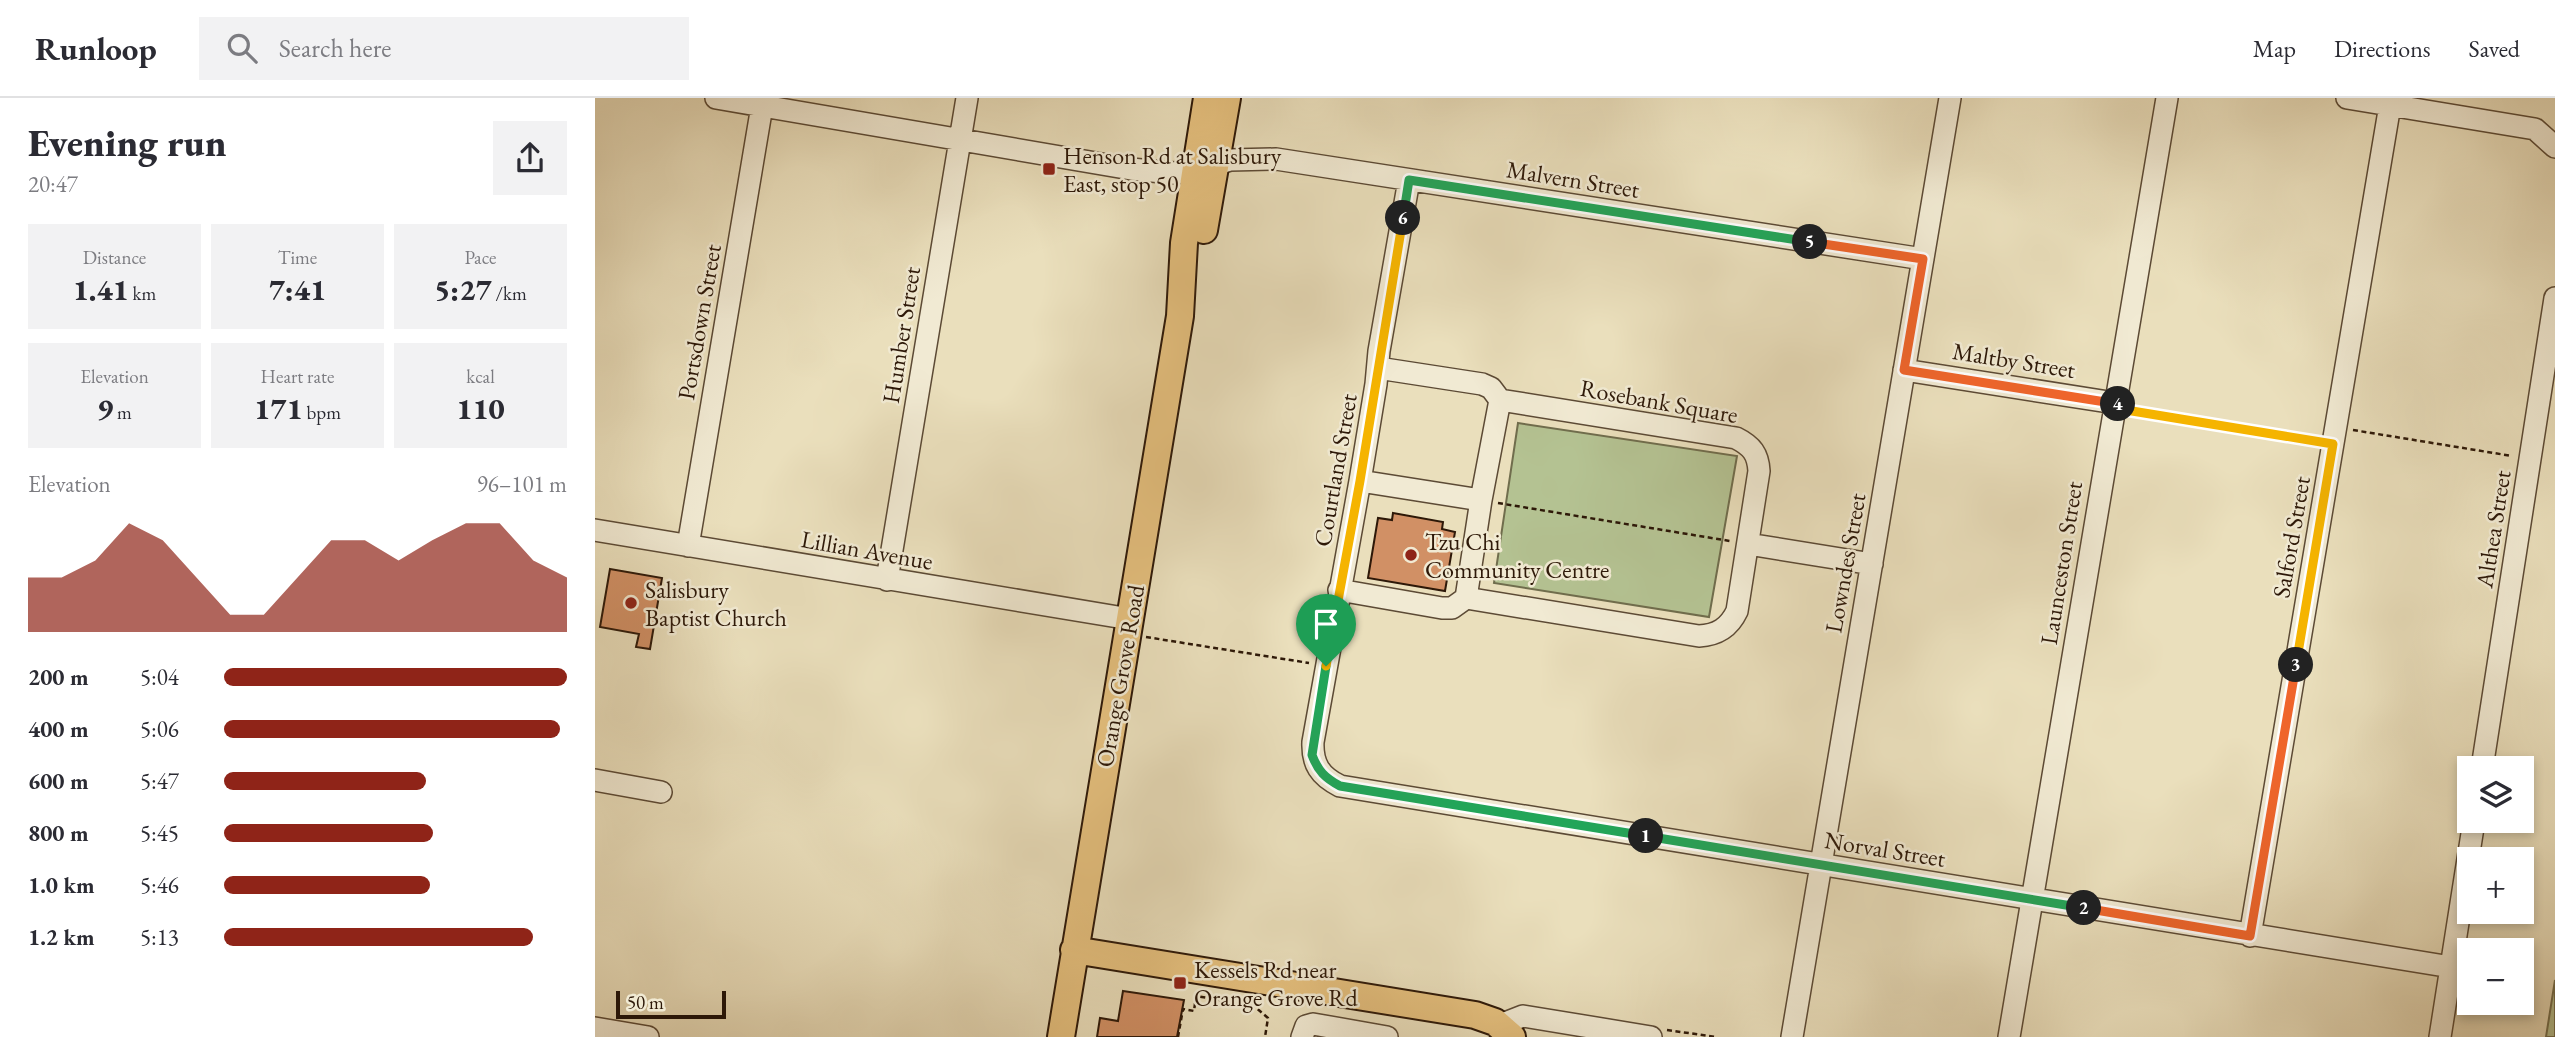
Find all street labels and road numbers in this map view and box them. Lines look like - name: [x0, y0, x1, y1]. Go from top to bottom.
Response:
- street label: Malvern Street: [1504, 153, 1642, 205]
- street label: Portsdown Street: [670, 241, 728, 402]
- street label: Humber Street: [875, 264, 927, 406]
- street label: Maltby Street: [1950, 335, 2078, 385]
- street label: Rosebank Square: [1578, 372, 1740, 430]
- street label: Courtland Street: [1306, 391, 1364, 549]
- street label: Althea Street: [2468, 467, 2518, 591]
- street label: Salford Street: [2265, 473, 2317, 600]
- street label: Launceston Street: [2033, 479, 2089, 647]
- street label: Lowndes Street: [1817, 490, 1873, 635]
- street label: Lillian Avenue: [799, 523, 935, 577]
- street label: Orange Grove Road: [1089, 582, 1151, 770]
- street label: Norval Street: [1822, 824, 1948, 874]

